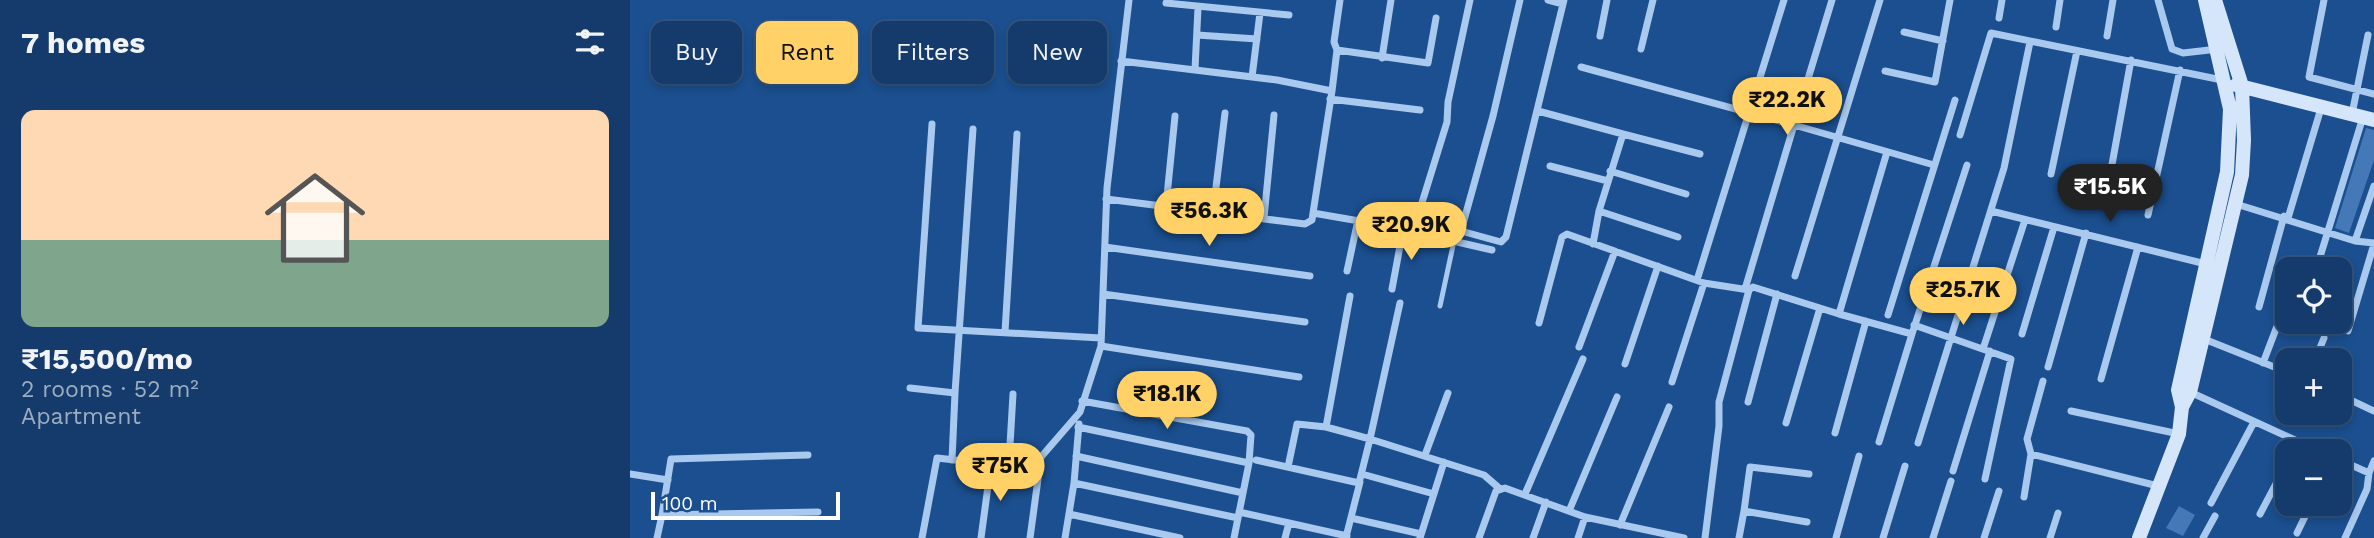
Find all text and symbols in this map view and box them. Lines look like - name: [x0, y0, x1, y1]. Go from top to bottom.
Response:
- chip: Buy: [651, 21, 742, 84]
- chip: Rent: [756, 21, 858, 84]
- chip: Filters: [872, 21, 994, 84]
- chip: New: [1008, 21, 1107, 84]
- icon: filters: [571, 23, 609, 61]
- text: 7 homes: [21, 25, 145, 60]
- pin: ₹22.2K: [1730, 78, 1844, 137]
- text: ₹22.2K: [1748, 86, 1826, 113]
- icon: home: [252, 155, 378, 281]
- pin: ₹15.5K: [2053, 164, 2167, 224]
- text: ₹15.5K: [2073, 173, 2147, 200]
- pin: ₹56.3K: [1152, 188, 1266, 248]
- text: ₹56.3K: [1170, 197, 1248, 224]
- pin: ₹20.9K: [1354, 202, 1468, 262]
- text: ₹20.9K: [1372, 211, 1450, 238]
- map controls: [2275, 257, 2352, 516]
- button: locate: [2275, 257, 2352, 334]
- pin: ₹25.7K: [1906, 268, 2020, 327]
- text: ₹25.7K: [1926, 276, 2000, 303]
- text: ₹15,500/mo: [21, 341, 193, 376]
- button: +: [2275, 348, 2352, 425]
- pin: ₹18.1K: [1110, 372, 1224, 431]
- text: 2 rooms · 52 m²: [21, 376, 199, 403]
- text: ₹18.1K: [1133, 380, 1201, 407]
- text: Apartment: [21, 403, 141, 430]
- button: −: [2275, 439, 2352, 516]
- pin: ₹75K: [959, 444, 1041, 503]
- text: ₹75K: [972, 452, 1028, 479]
- scale bar: [651, 489, 840, 521]
- text: 100 m: [662, 492, 718, 515]

